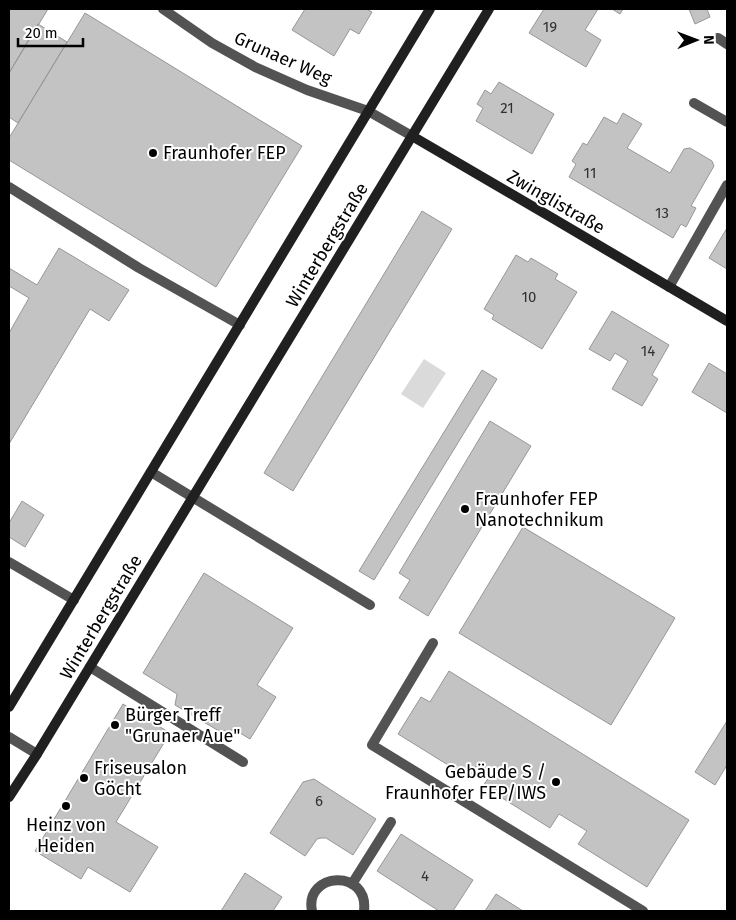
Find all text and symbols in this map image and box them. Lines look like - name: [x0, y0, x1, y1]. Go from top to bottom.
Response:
- scale bar: [18, 15, 82, 47]
- north arrow: [671, 15, 721, 65]
- house number: 19: [543, 18, 557, 36]
- text: 20 m: [25, 24, 58, 42]
- street label: Grunaer Weg: [231, 27, 336, 90]
- text: N: [700, 35, 717, 45]
- house number: 21: [500, 99, 514, 117]
- place label: Fraunhofer FEP: [163, 142, 286, 164]
- marker: Fraunhofer FEP: [147, 147, 159, 159]
- house number: 11: [584, 164, 596, 182]
- street label: Zwinglistraße: [503, 165, 609, 239]
- street label: Winterbergstraße: [281, 179, 373, 311]
- house number: 13: [655, 204, 669, 222]
- house number: 10: [522, 288, 536, 306]
- house number: 14: [641, 342, 655, 360]
- place label: Fraunhofer FEP Nanotechnikum: [475, 488, 604, 531]
- marker: Fraunhofer FEP Nanotechnikum: [459, 503, 471, 515]
- street label: Winterbergstraße: [55, 551, 147, 683]
- place label: Bürger Treff "Grunaer Aue": [125, 704, 240, 747]
- marker: Bürger Treff "Grunaer Aue": [109, 719, 121, 731]
- place label: Friseusalon Göcht: [94, 757, 187, 800]
- place label: Gebäude S / Fraunhofer FEP/IWS: [385, 761, 546, 804]
- marker: Friseusalon Göcht: [78, 772, 90, 784]
- marker: Gebäude S / Fraunhofer FEP/IWS: [550, 776, 562, 788]
- house number: 6: [315, 792, 323, 810]
- marker: Heinz von Heiden: [60, 800, 72, 812]
- place label: Heinz von Heiden: [26, 814, 106, 857]
- house number: 4: [421, 867, 429, 885]

